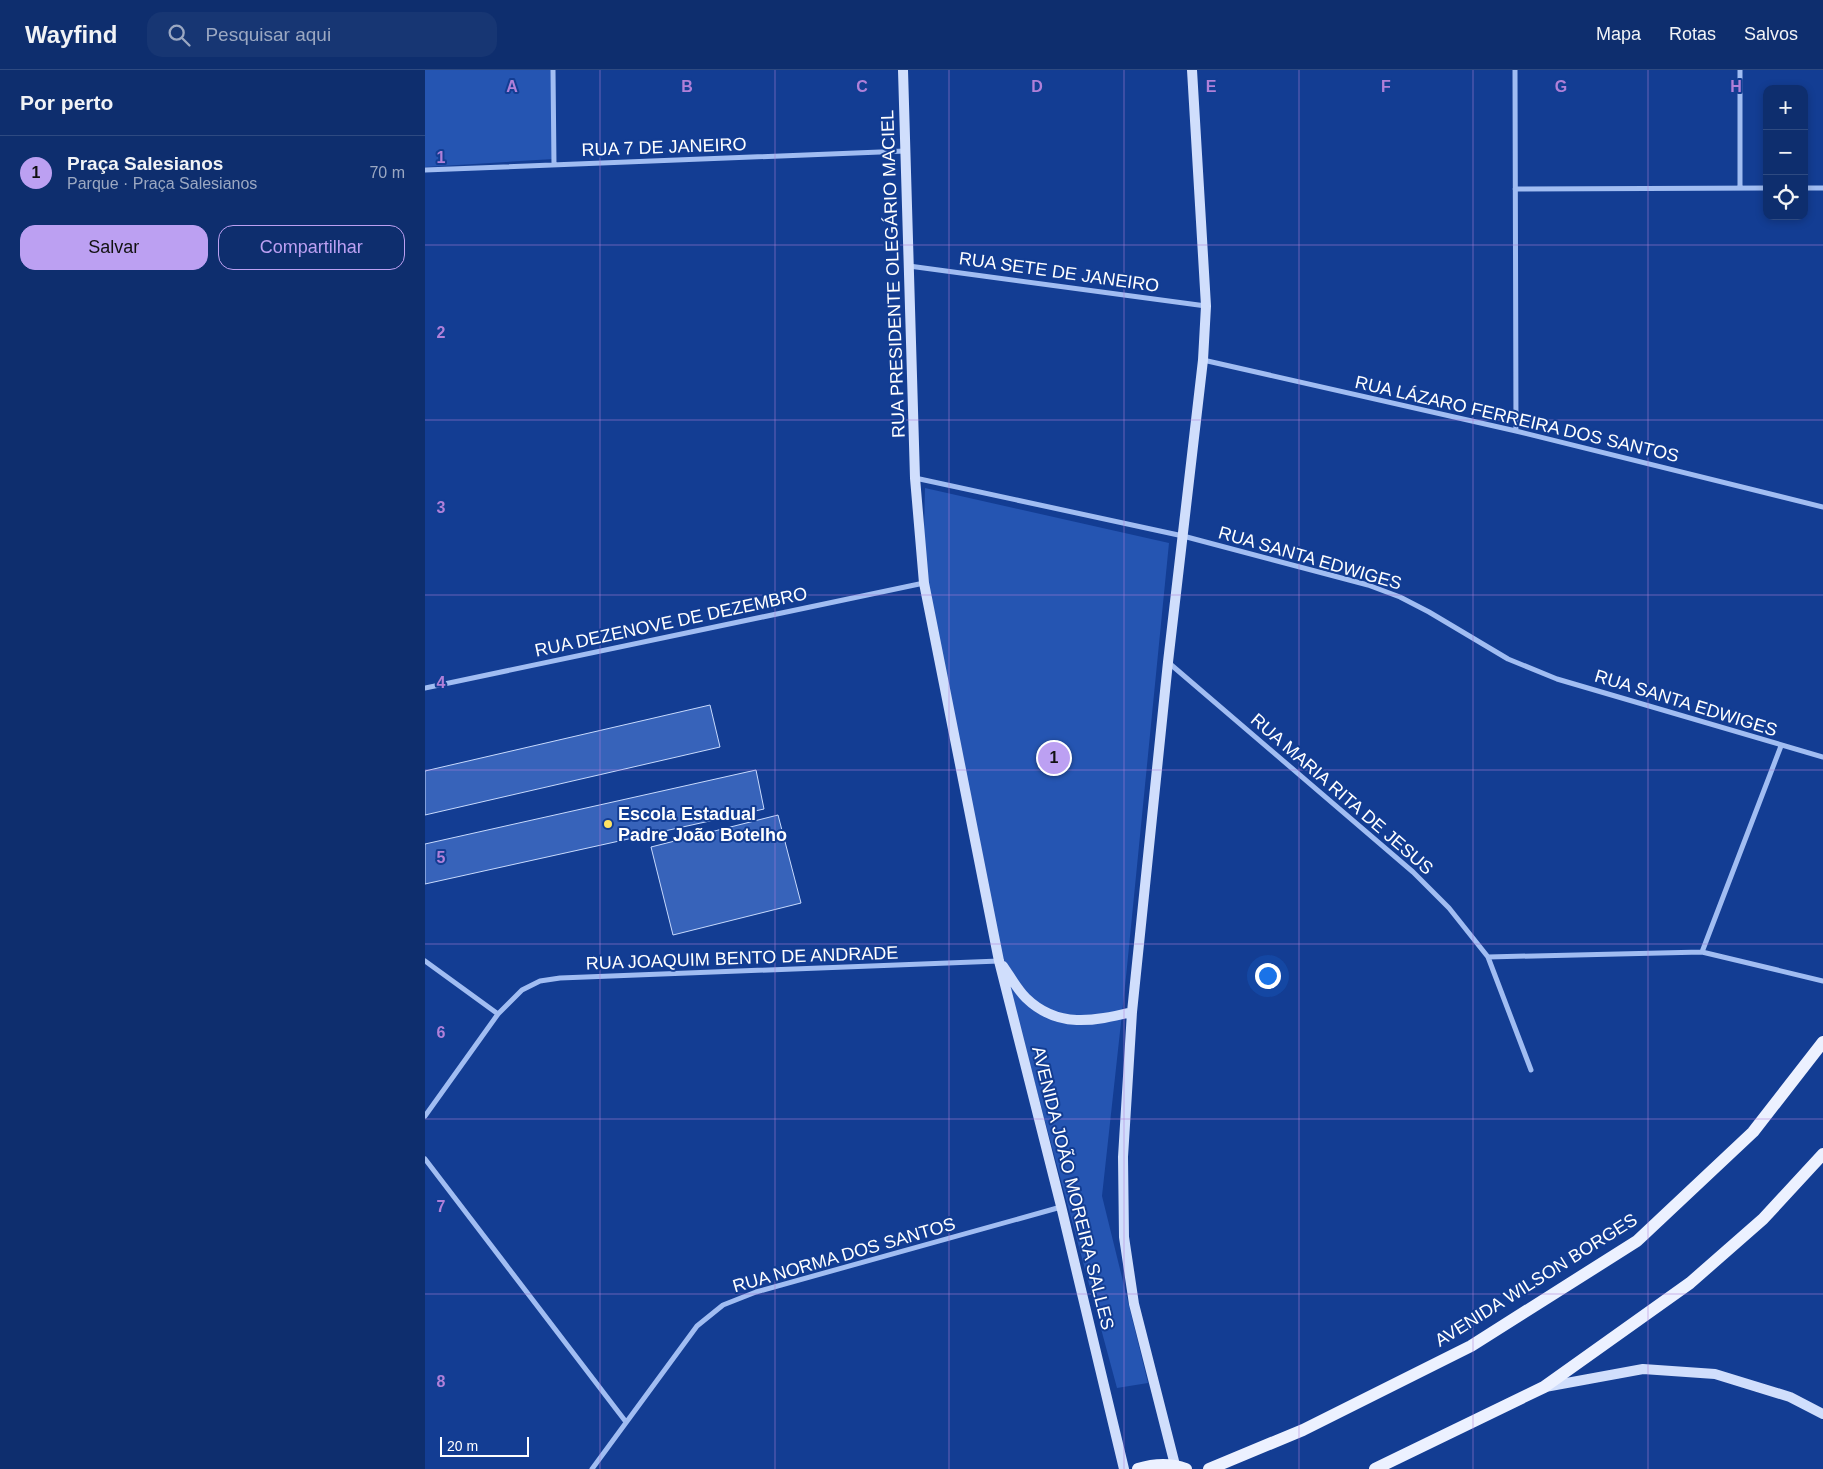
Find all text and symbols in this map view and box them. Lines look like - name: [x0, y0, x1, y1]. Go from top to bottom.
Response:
- search box: [147, 12, 497, 57]
- text: Wayfind: [25, 21, 117, 48]
- icon: search: [165, 21, 193, 49]
- text: Pesquisar aqui: [205, 24, 331, 45]
- text: Mapa: [1596, 24, 1641, 44]
- text: Rotas: [1669, 24, 1716, 44]
- text: Salvos: [1744, 24, 1798, 44]
- text: A: [506, 78, 518, 95]
- text: B: [681, 78, 693, 95]
- text: C: [856, 78, 868, 95]
- text: D: [1031, 78, 1043, 95]
- text: E: [1206, 78, 1217, 95]
- text: F: [1381, 78, 1391, 95]
- text: G: [1555, 78, 1567, 95]
- text: H: [1730, 78, 1742, 95]
- map controls: [1763, 85, 1808, 220]
- button: +: [1763, 85, 1808, 130]
- text: Por perto: [20, 91, 113, 114]
- street label: RUA PRESIDENTE OLEGÁRIO MACIEL: [877, 110, 909, 438]
- button: −: [1763, 130, 1808, 175]
- street label: RUA 7 DE JANEIRO: [581, 134, 747, 160]
- text: 1: [437, 149, 446, 166]
- text: Praça Salesianos: [67, 153, 223, 174]
- text: 1: [32, 164, 40, 181]
- text: 70 m: [369, 164, 405, 181]
- text: Parque · Praça Salesianos: [67, 175, 257, 192]
- button: locate: [1763, 175, 1808, 220]
- button: Salvar: [20, 225, 208, 270]
- button: Compartilhar: [218, 225, 405, 270]
- street label: RUA SETE DE JANEIRO: [958, 248, 1160, 296]
- text: 2: [437, 324, 446, 341]
- street label: RUA LÁZARO FERREIRA DOS SANTOS: [1353, 372, 1681, 466]
- text: 3: [437, 499, 446, 516]
- street label: RUA SANTA EDWIGES: [1216, 522, 1404, 594]
- street label: RUA DEZENOVE DE DEZEMBRO: [533, 583, 809, 661]
- street label: RUA SANTA EDWIGES: [1592, 666, 1780, 740]
- text: 4: [437, 674, 446, 691]
- street label: RUA MARIA RITA DE JESUS: [1247, 709, 1437, 879]
- pin: 1: [1038, 739, 1070, 777]
- place label: Escola Estadual Padre João Botelho: [618, 804, 787, 845]
- marker: Escola Estadual Padre João Botelho: [602, 818, 614, 830]
- text: 5: [437, 849, 446, 866]
- street label: RUA JOAQUIM BENTO DE ANDRADE: [585, 943, 899, 973]
- your location: [1255, 963, 1281, 989]
- text: 6: [437, 1024, 446, 1041]
- street label: AVENIDA JOÃO MOREIRA SALLES: [1028, 1044, 1119, 1332]
- text: 7: [437, 1198, 446, 1215]
- street label: AVENIDA WILSON BORGES: [1431, 1209, 1641, 1351]
- street label: RUA NORMA DOS SANTOS: [730, 1214, 958, 1296]
- text: 8: [437, 1373, 446, 1390]
- scale bar: [440, 1434, 529, 1457]
- text: 20 m: [447, 1438, 478, 1454]

